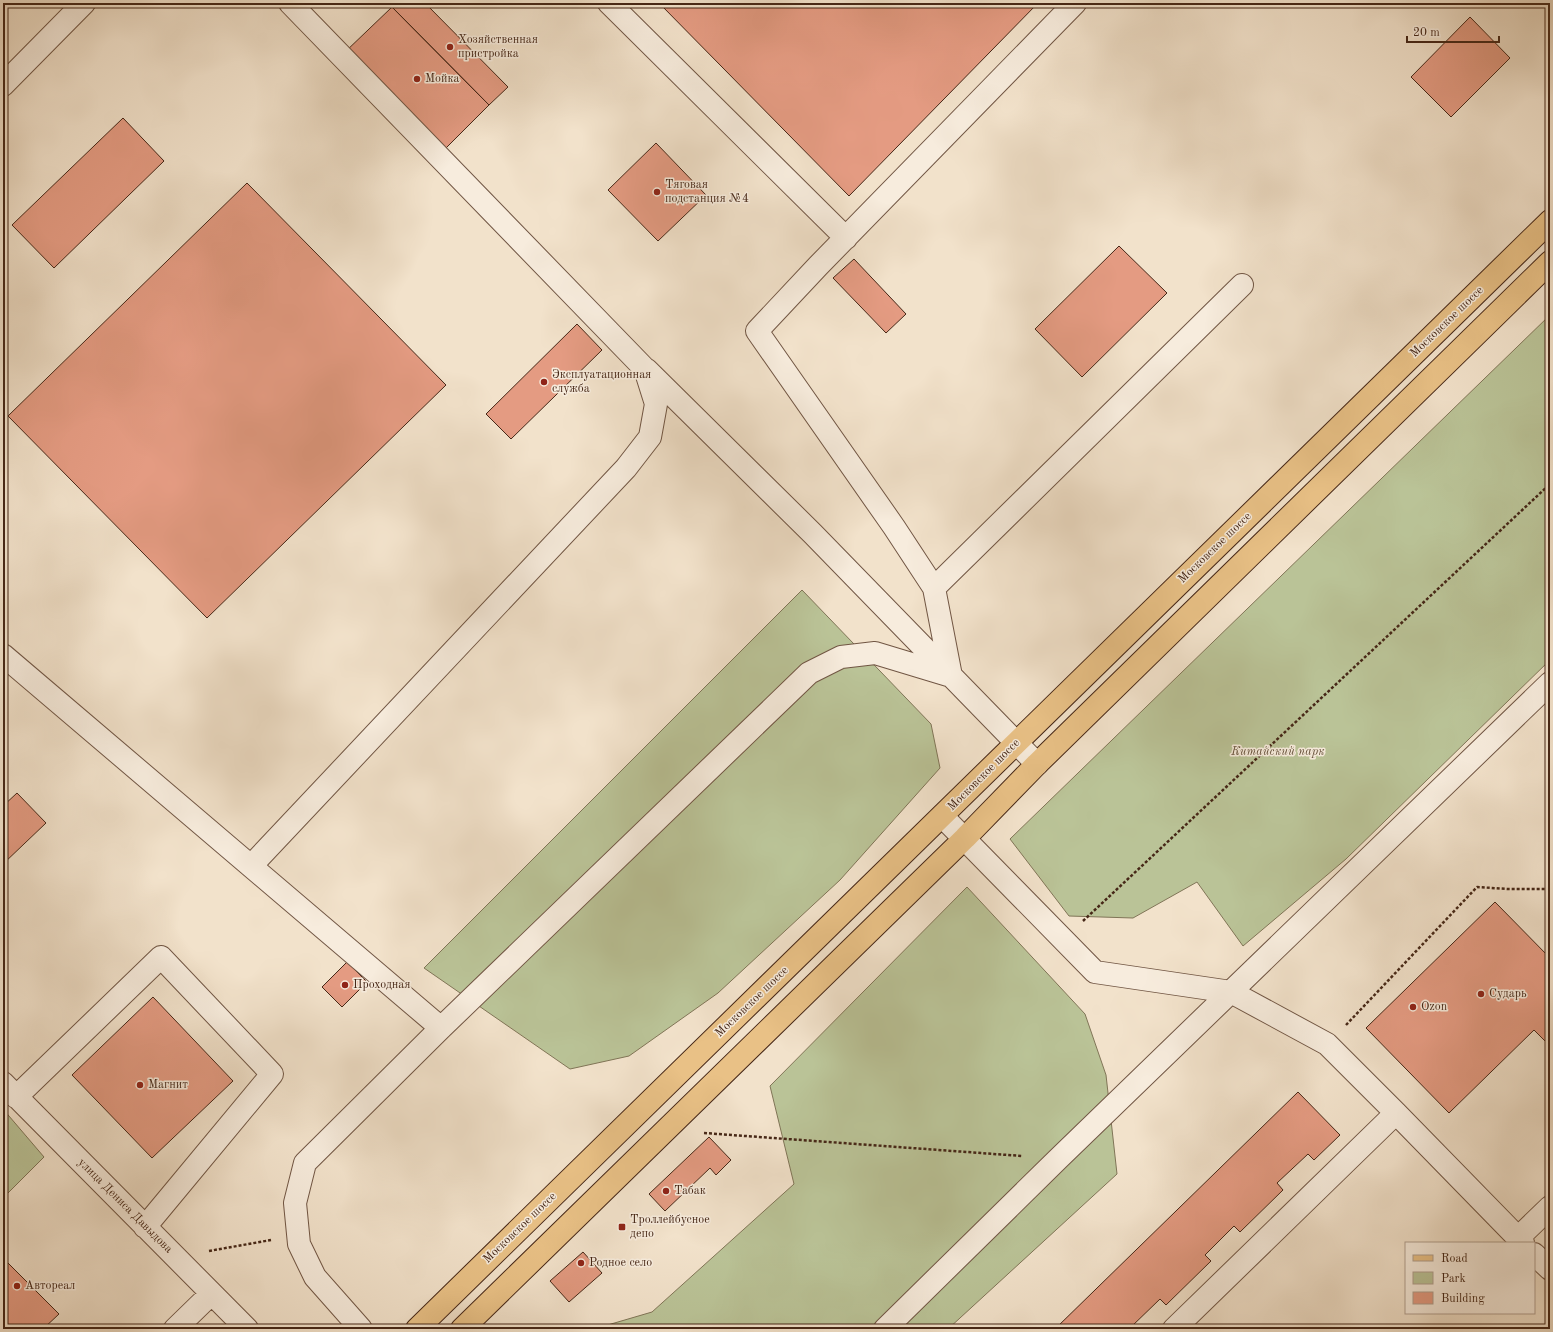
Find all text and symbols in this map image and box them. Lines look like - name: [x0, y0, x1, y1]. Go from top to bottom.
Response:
- scale bar: [1407, 18, 1499, 44]
- text: 20 m: [1413, 27, 1440, 39]
- place label: Хозяйственная пристройка: [458, 34, 538, 60]
- marker: Хозяйственная пристройка: [445, 42, 455, 52]
- place label: Мойка: [425, 73, 459, 85]
- marker: Мойка: [412, 74, 422, 84]
- place label: Тяговая подстанция №4: [665, 179, 749, 205]
- marker: Тяговая подстанция №4: [652, 187, 662, 197]
- street label: Московское шоссе: [1408, 284, 1486, 360]
- place label: Эксплуатационная служба: [552, 369, 651, 395]
- marker: Эксплуатационная служба: [539, 377, 549, 387]
- street label: Московское шоссе: [1176, 510, 1254, 586]
- street label: Московское шоссе: [946, 736, 1023, 813]
- park label: Китайский парк: [1230, 746, 1325, 758]
- street label: Московское шоссе: [713, 964, 791, 1040]
- place label: Проходная: [353, 979, 411, 991]
- marker: Проходная: [340, 980, 350, 990]
- place label: Сударь: [1489, 988, 1527, 1000]
- marker: Сударь: [1476, 989, 1486, 999]
- place label: Ozon: [1421, 1001, 1448, 1013]
- marker: Ozon: [1408, 1002, 1418, 1012]
- place label: Магнит: [148, 1079, 188, 1091]
- marker: Магнит: [135, 1080, 145, 1090]
- street label: улица Дениса Давыдова: [75, 1156, 175, 1256]
- place label: Табак: [674, 1185, 706, 1197]
- marker: Табак: [661, 1186, 671, 1196]
- street label: Московское шоссе: [481, 1190, 559, 1266]
- place label: Троллейбусное депо: [630, 1214, 710, 1240]
- marker: Троллейбусное депо: [617, 1222, 627, 1232]
- legend: [1405, 1242, 1535, 1314]
- text: Road: [1441, 1253, 1468, 1265]
- place label: Родное село: [589, 1257, 652, 1269]
- marker: Родное село: [576, 1258, 586, 1268]
- text: Park: [1441, 1273, 1466, 1285]
- place label: Автореал: [25, 1280, 75, 1292]
- marker: Автореал: [12, 1281, 22, 1291]
- text: Building: [1441, 1293, 1485, 1305]

